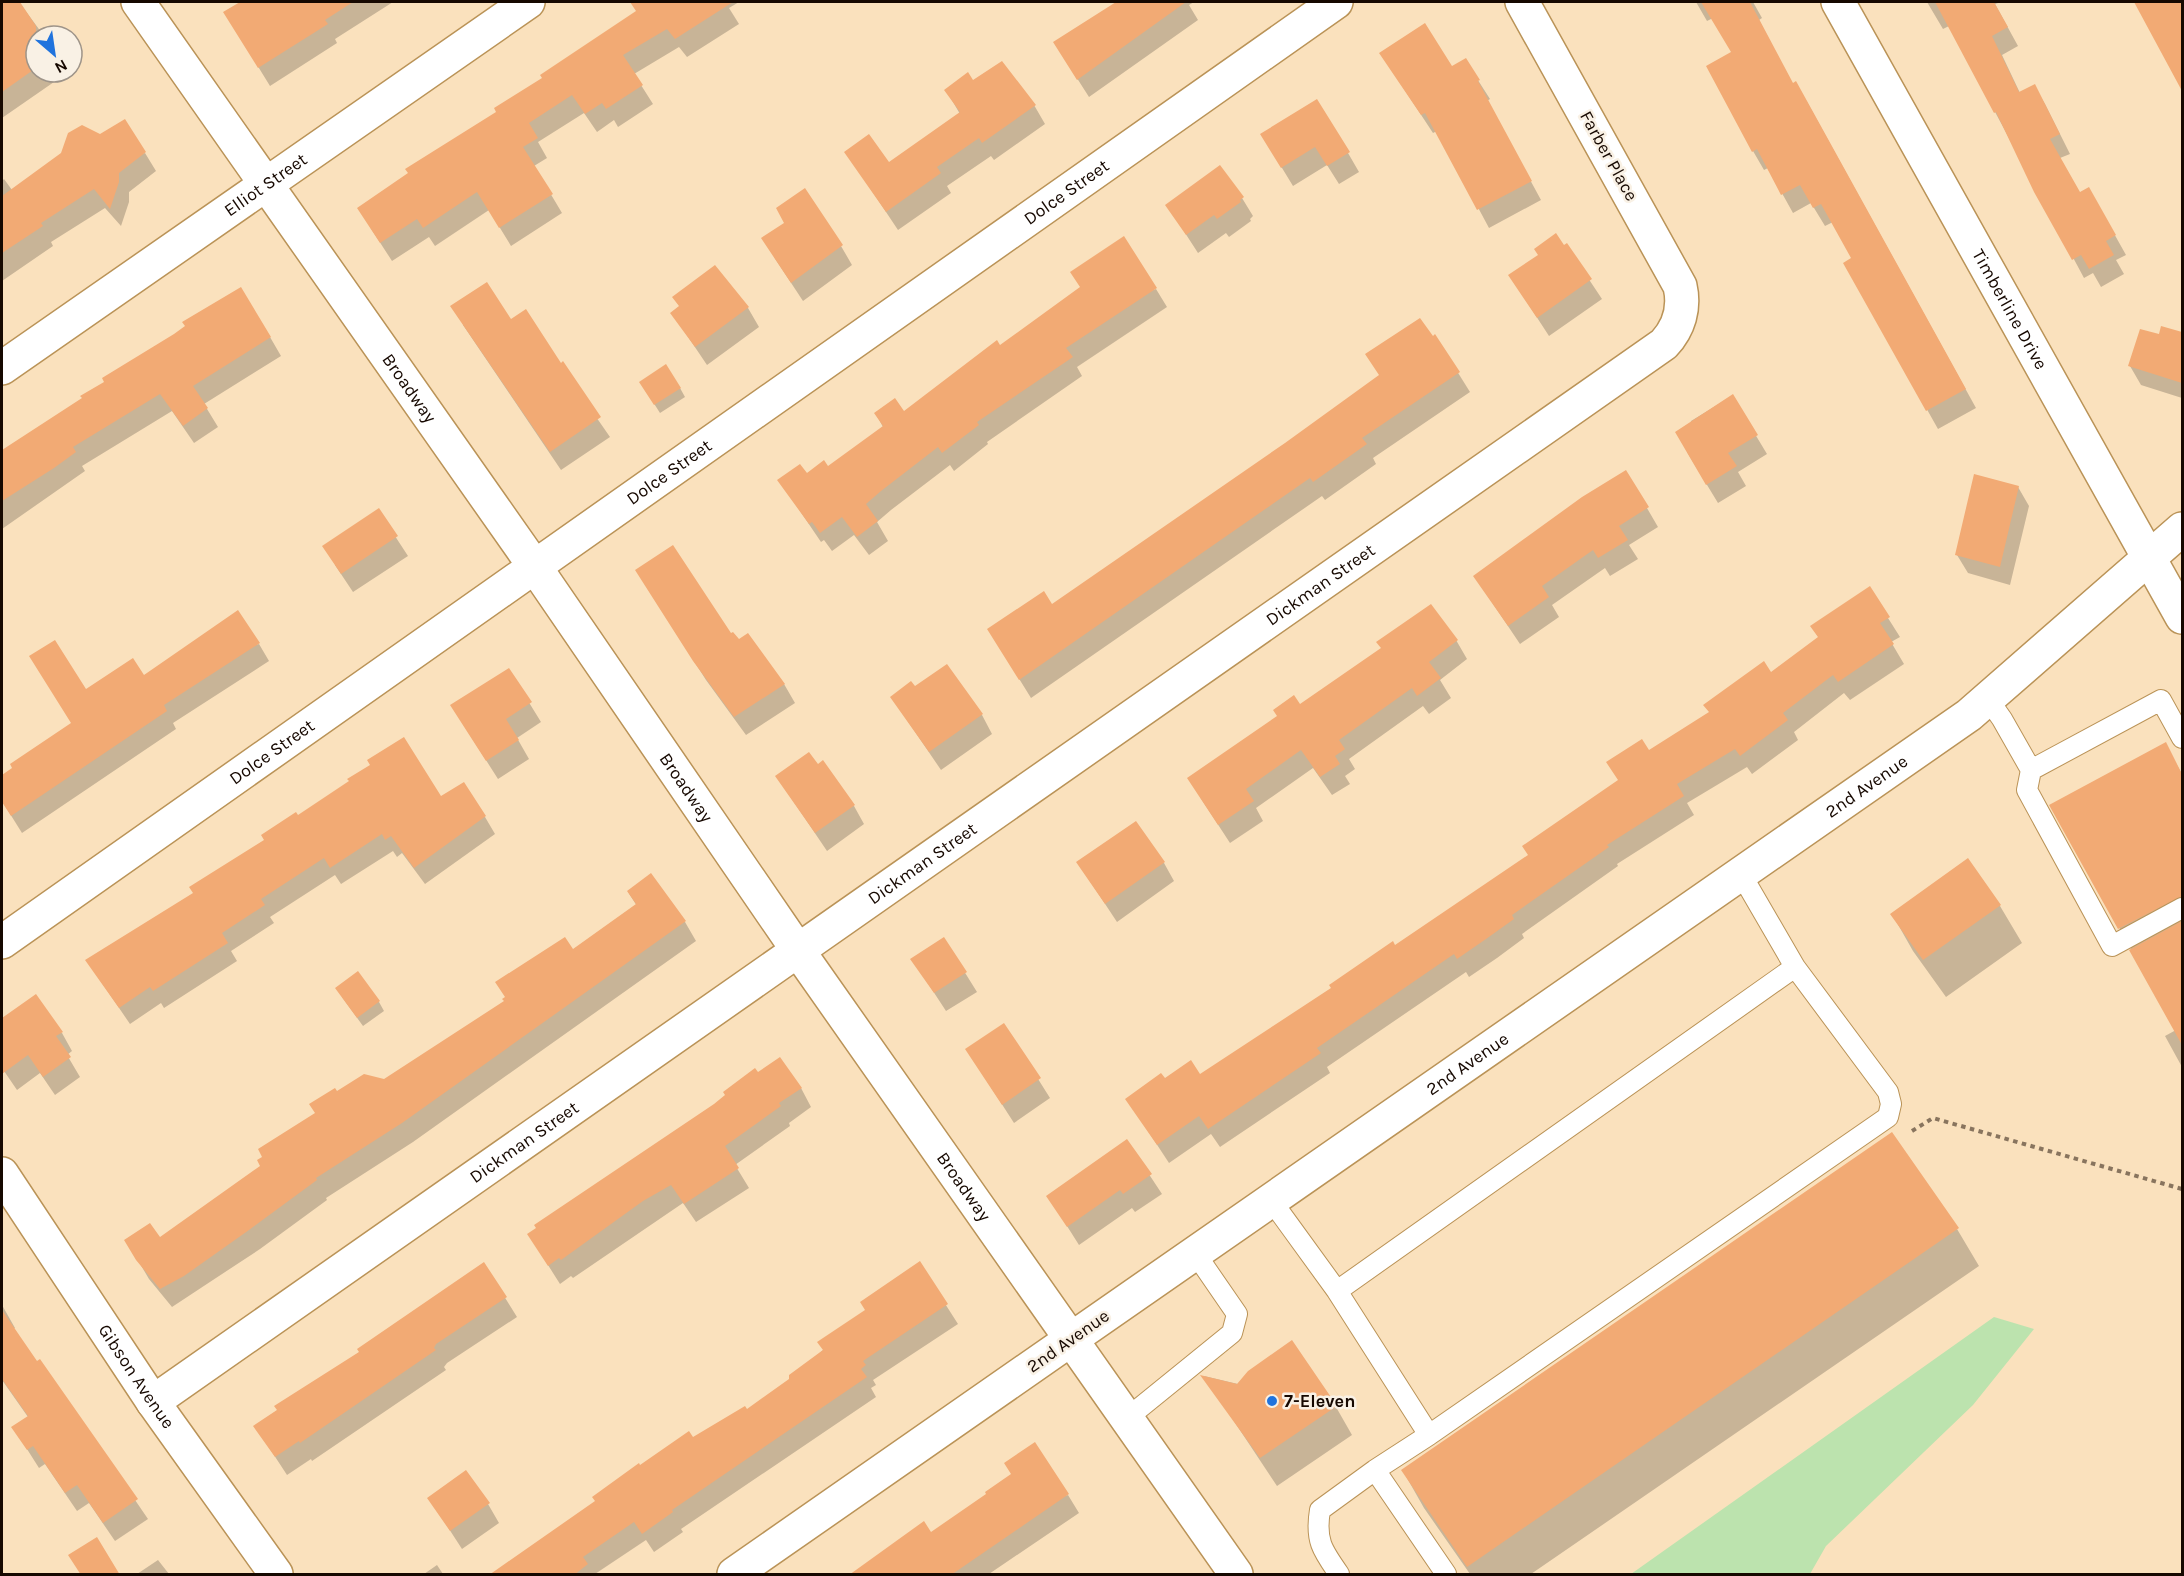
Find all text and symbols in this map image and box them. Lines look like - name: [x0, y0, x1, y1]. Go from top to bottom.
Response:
- north arrow: [24, 24, 84, 84]
- text: N: [51, 56, 71, 78]
- street label: Farber Place: [1575, 107, 1643, 205]
- street label: Elliot Street: [220, 148, 311, 221]
- street label: Dolce Street: [1019, 154, 1113, 230]
- street label: Timberline Drive: [1967, 245, 2052, 373]
- street label: Broadway: [378, 349, 442, 428]
- street label: Dolce Street: [622, 434, 716, 510]
- street label: Dickman Street: [1262, 539, 1379, 630]
- street label: Dolce Street: [225, 714, 319, 789]
- street label: Broadway: [655, 749, 718, 827]
- street label: 2nd Avenue: [1821, 750, 1912, 823]
- street label: Dickman Street: [863, 818, 981, 909]
- street label: 2nd Avenue: [1422, 1027, 1513, 1100]
- street label: Dickman Street: [465, 1096, 583, 1188]
- street label: Broadway: [932, 1148, 996, 1226]
- street label: 2nd Avenue: [1023, 1305, 1113, 1377]
- street label: Gibson Avenue: [93, 1320, 180, 1433]
- place label: 7-Eleven: [1284, 1390, 1355, 1412]
- marker: 7-Eleven: [1265, 1394, 1279, 1408]

